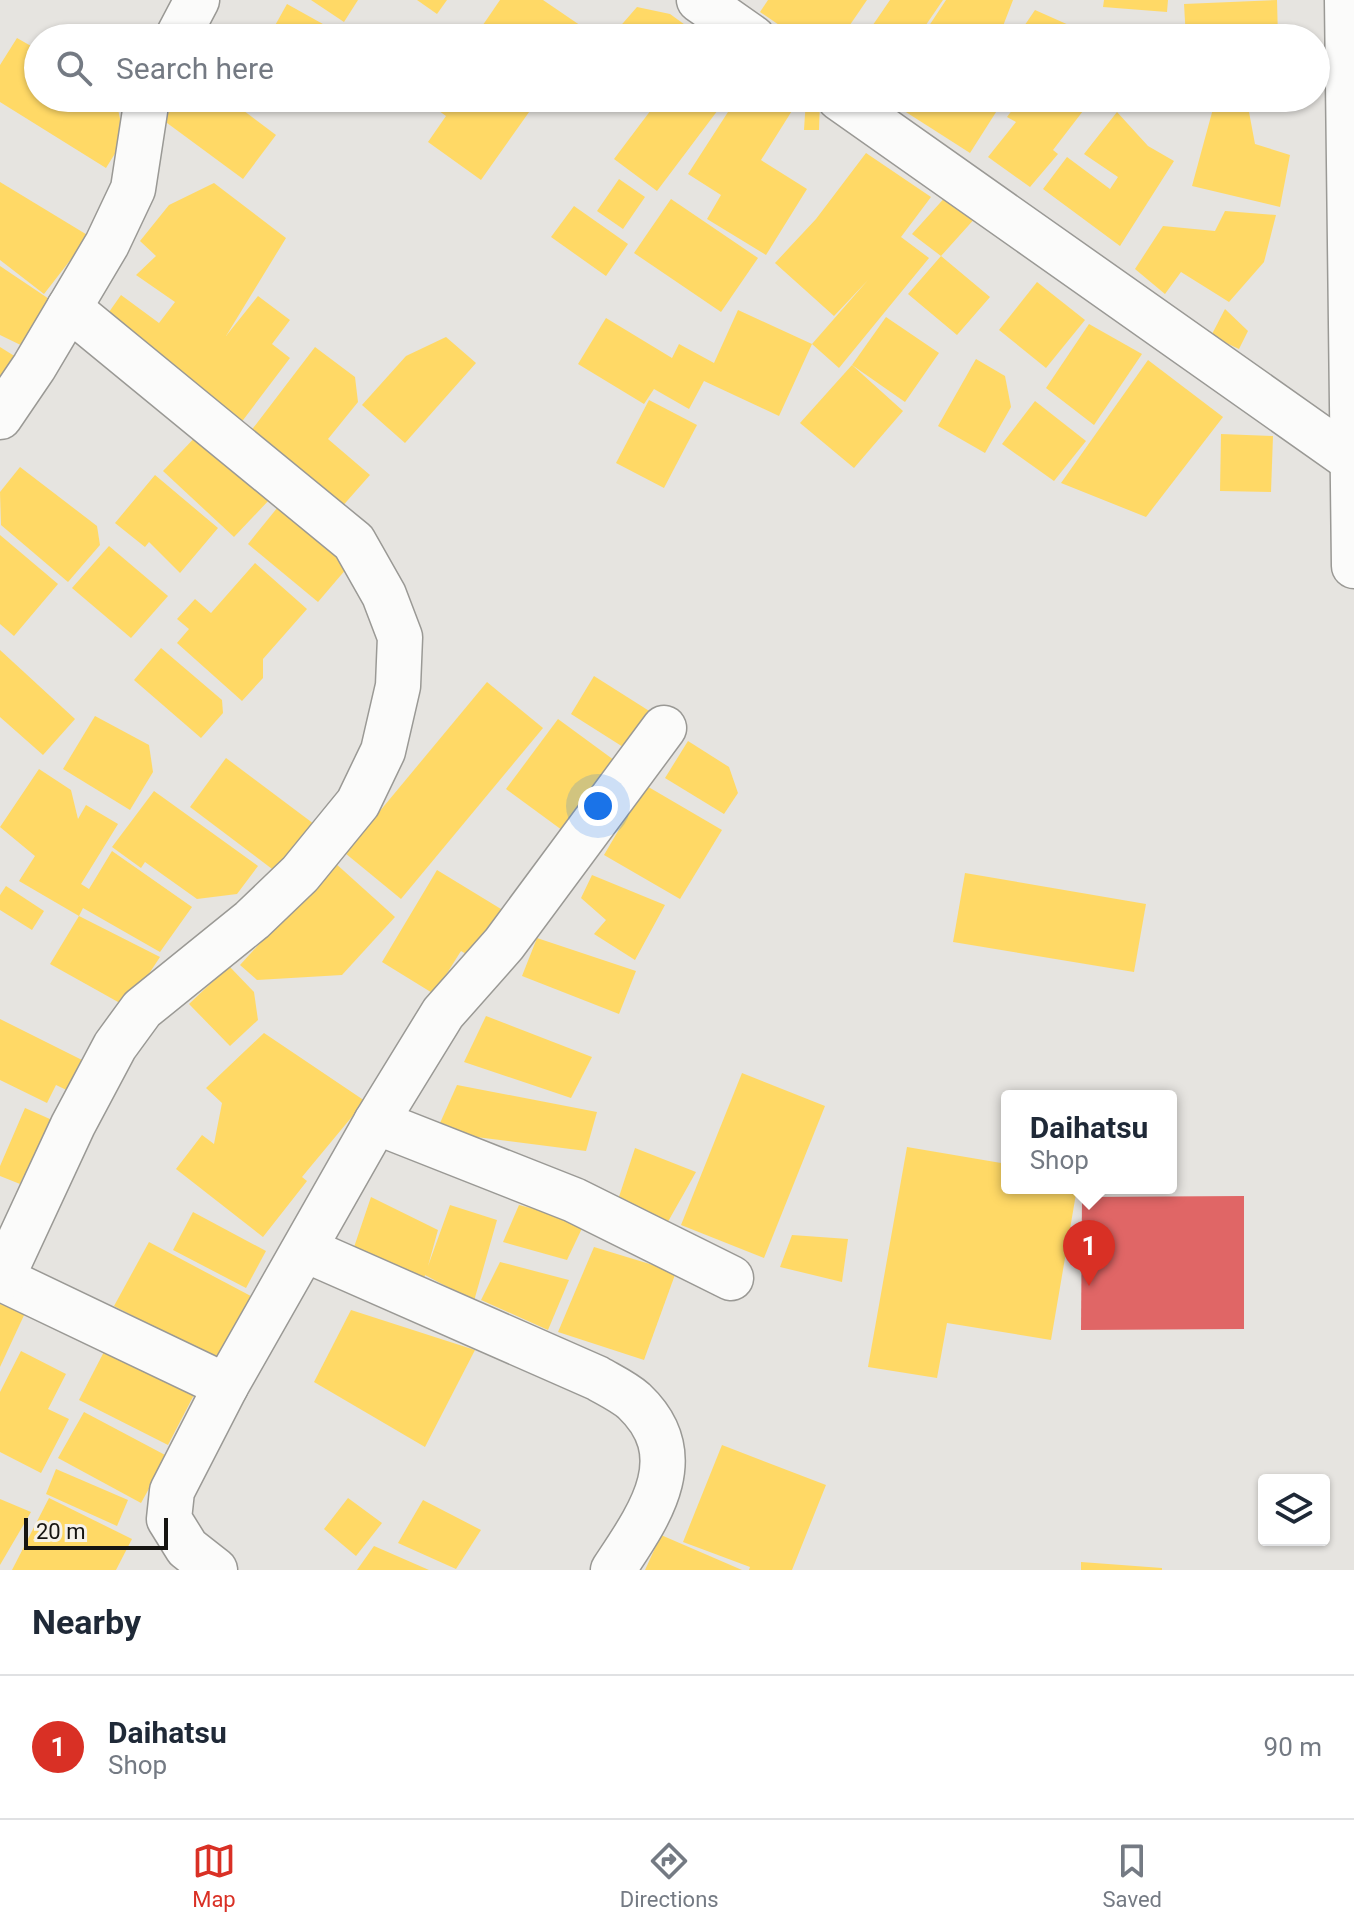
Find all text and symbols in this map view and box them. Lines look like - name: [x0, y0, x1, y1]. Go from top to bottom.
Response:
- search box: [24, 24, 1330, 112]
- icon: search: [52, 46, 96, 90]
- text: Search here: [116, 51, 274, 86]
- your location: [578, 786, 618, 826]
- popup: [1001, 1090, 1177, 1194]
- text: Daihatsu: [1030, 1110, 1148, 1145]
- text: Shop: [1030, 1145, 1089, 1175]
- pin: 1: [1063, 1220, 1115, 1286]
- map controls: [1258, 1474, 1330, 1546]
- button: layers: [1258, 1474, 1330, 1546]
- scale bar: [24, 1514, 168, 1550]
- text: 20 m: [36, 1519, 85, 1544]
- text: Nearby: [32, 1602, 141, 1642]
- text: Daihatsu: [108, 1715, 227, 1750]
- text: 1: [51, 1732, 65, 1762]
- text: 90 m: [1264, 1732, 1322, 1762]
- text: Shop: [108, 1750, 167, 1780]
- tab: Map: [192, 1839, 236, 1912]
- tab: Directions: [620, 1839, 719, 1912]
- tab: Saved: [1103, 1839, 1162, 1912]

